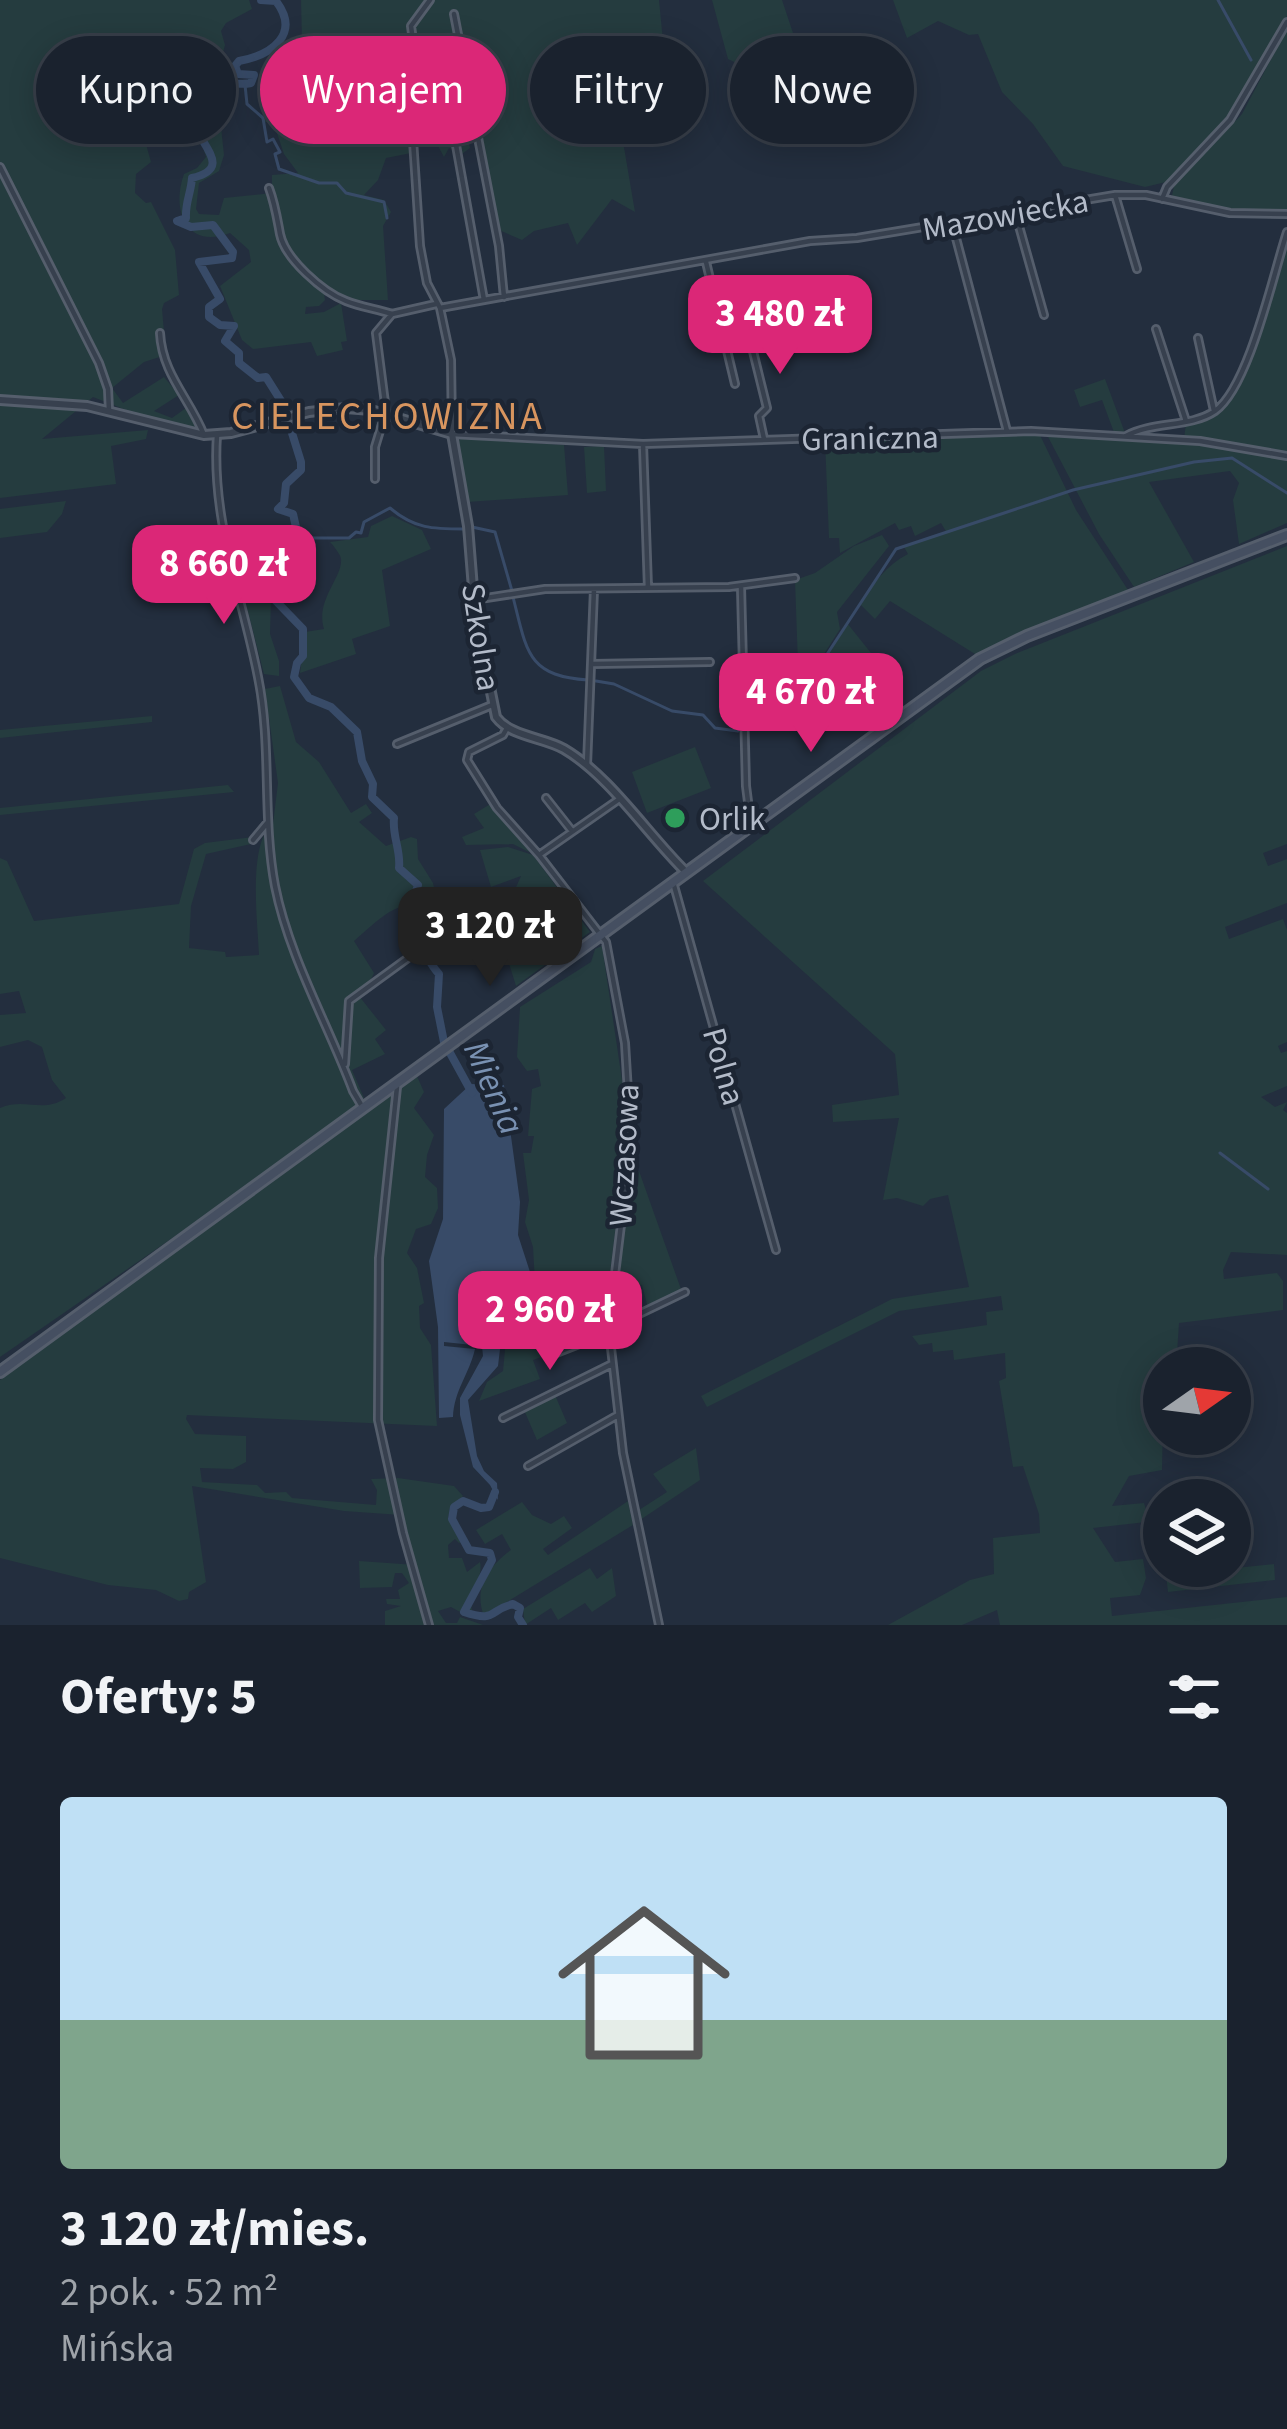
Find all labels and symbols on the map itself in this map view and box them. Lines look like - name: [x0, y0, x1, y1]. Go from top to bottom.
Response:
- street label: Mazowiecka: [918, 178, 1092, 253]
- pin: 3 480 zł: [656, 275, 904, 377]
- district label: CIELECHOWIZNA: [231, 389, 545, 445]
- street label: Graniczna: [801, 414, 939, 463]
- pin: 8 660 zł: [100, 525, 348, 627]
- street label: Szkolna: [449, 580, 512, 694]
- pin: 4 670 zł: [687, 653, 935, 755]
- place label: Orlik: [699, 796, 766, 843]
- marker: Orlik: [662, 805, 688, 831]
- pin: 3 120 zł: [366, 887, 614, 989]
- street label: Polna: [690, 1022, 757, 1111]
- water label: Mienia: [450, 1033, 537, 1143]
- street label: Wczasowa: [597, 1083, 652, 1227]
- pin: 2 960 zł: [426, 1271, 674, 1373]
- north arrow: [1143, 1347, 1251, 1455]

